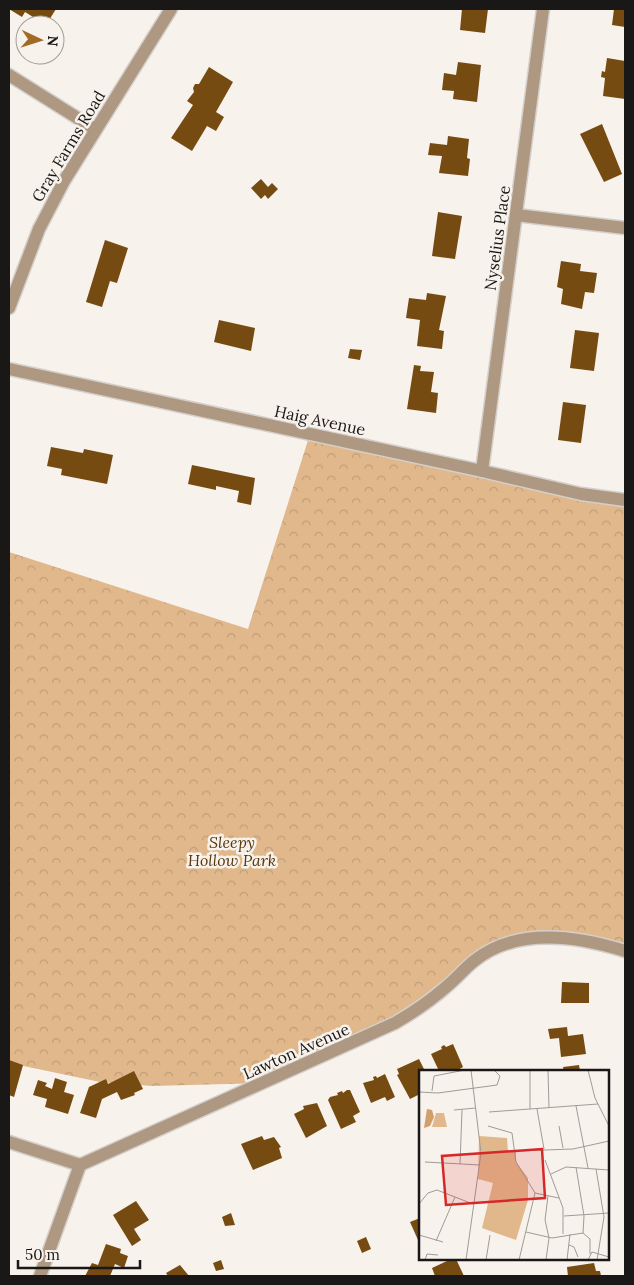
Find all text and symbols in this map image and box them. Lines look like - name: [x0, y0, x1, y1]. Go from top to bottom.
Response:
- north arrow: [15, 15, 65, 65]
- text: N: [44, 35, 62, 47]
- street label: Gray Farms Road: [27, 86, 109, 205]
- street label: Nyselius Place: [480, 184, 514, 292]
- street label: Haig Avenue: [273, 401, 368, 439]
- park label: Sleepy Hollow Park: [188, 832, 276, 870]
- street label: Lawton Avenue: [240, 1019, 353, 1083]
- inset map: [419, 1070, 609, 1260]
- scale bar: [18, 1238, 140, 1270]
- text: 50 m: [25, 1245, 60, 1264]

